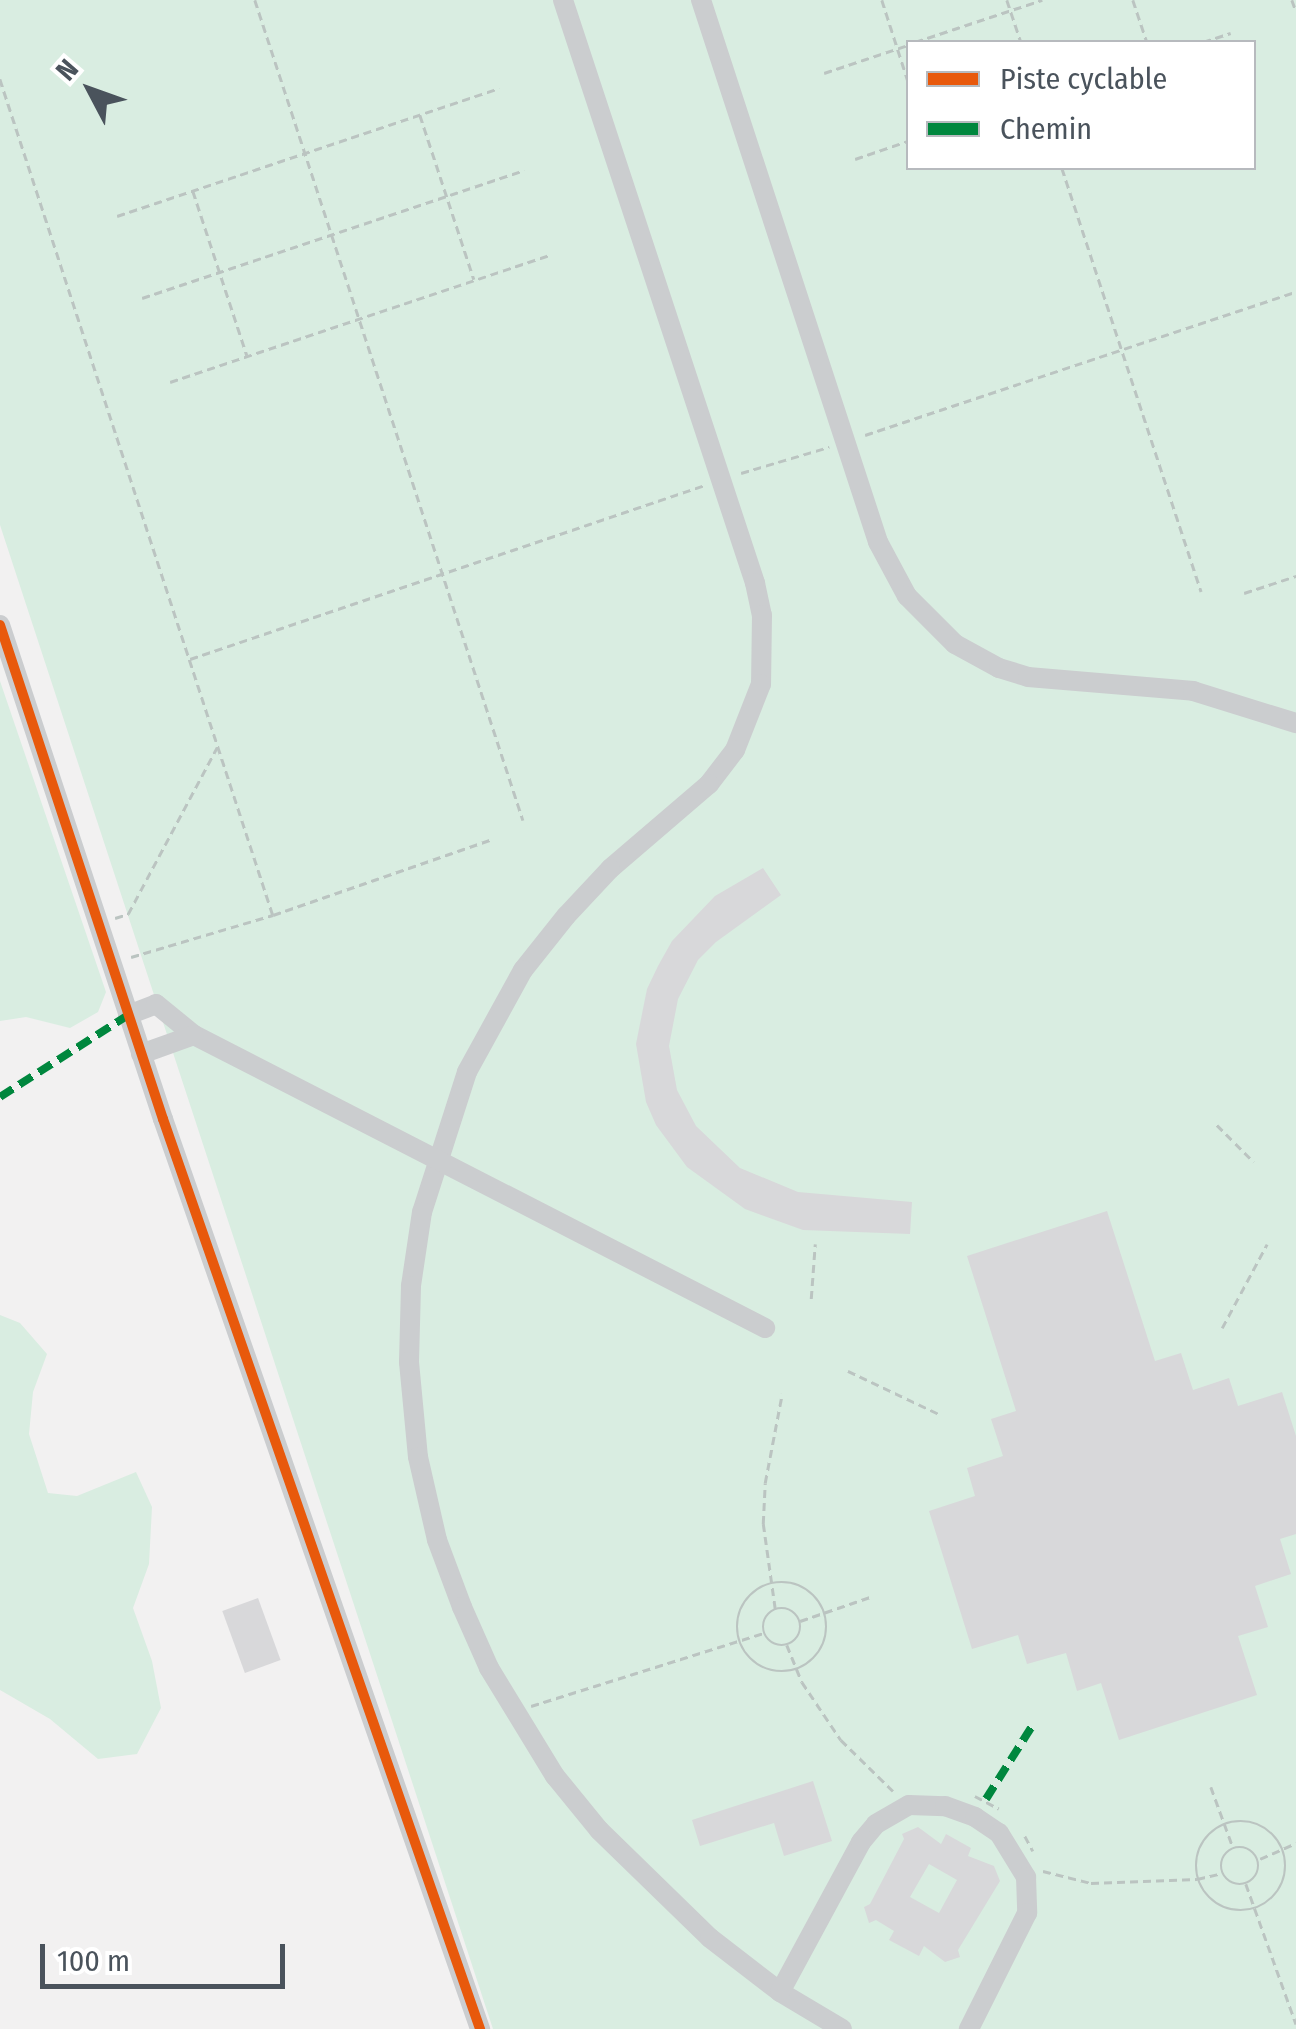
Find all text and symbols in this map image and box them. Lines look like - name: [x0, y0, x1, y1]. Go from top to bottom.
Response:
- north arrow: [40, 40, 140, 140]
- legend: [906, 40, 1256, 170]
- text: N: [49, 53, 85, 87]
- text: Piste cyclable: [1000, 61, 1167, 97]
- text: Chemin: [1000, 111, 1092, 147]
- scale bar: [45, 1924, 290, 1986]
- text: 100 m: [57, 1943, 130, 1979]

